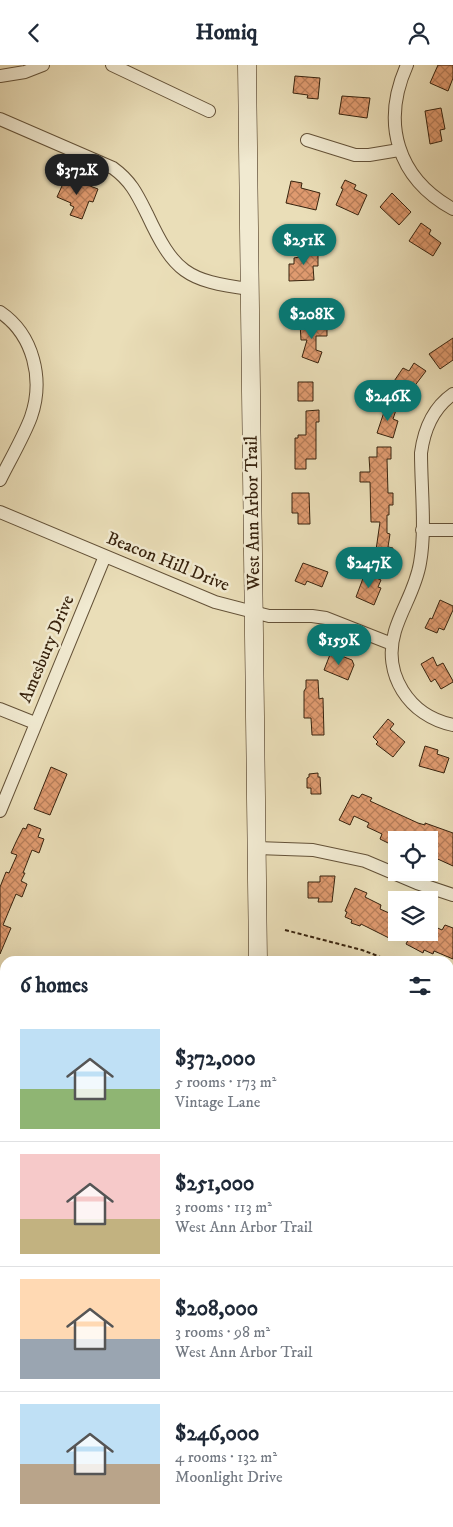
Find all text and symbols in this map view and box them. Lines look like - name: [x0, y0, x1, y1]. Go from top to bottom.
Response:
- icon: back: [20, 19, 48, 47]
- text: Homiq: [196, 19, 257, 46]
- icon: person: [405, 19, 433, 47]
- pin: $372K: [42, 153, 112, 196]
- text: $372K: [56, 160, 98, 180]
- pin: $251K: [269, 223, 339, 266]
- text: $251K: [283, 230, 325, 250]
- pin: $208K: [277, 297, 347, 340]
- text: $208K: [290, 304, 334, 324]
- pin: $246K: [353, 379, 423, 422]
- text: $246K: [365, 386, 411, 406]
- street label: West Ann Arbor Trail: [241, 435, 265, 592]
- street label: Beacon Hill Drive: [103, 527, 233, 597]
- pin: $247K: [334, 547, 404, 589]
- text: $247K: [347, 553, 391, 573]
- street label: Amesbury Drive: [14, 592, 80, 706]
- pin: $159K: [304, 623, 374, 666]
- text: $159K: [318, 630, 360, 650]
- map controls: [388, 831, 438, 941]
- button: locate: [388, 831, 438, 881]
- button: layers: [388, 891, 438, 941]
- icon: filters: [406, 972, 434, 1000]
- text: 6 homes: [20, 973, 88, 999]
- text: $372,000: [175, 1046, 255, 1072]
- icon: home: [60, 1049, 120, 1109]
- text: 5 rooms · 173 m²: [175, 1072, 276, 1092]
- text: Vintage Lane: [175, 1092, 260, 1112]
- text: $251,000: [175, 1171, 254, 1197]
- icon: home: [60, 1174, 120, 1234]
- text: 3 rooms · 113 m²: [175, 1197, 272, 1217]
- text: West Ann Arbor Trail: [175, 1217, 313, 1237]
- text: $208,000: [175, 1296, 258, 1322]
- icon: home: [60, 1299, 120, 1359]
- text: 3 rooms · 98 m²: [175, 1322, 270, 1342]
- text: West Ann Arbor Trail: [175, 1342, 313, 1362]
- text: $246,000: [175, 1421, 259, 1447]
- icon: home: [60, 1424, 120, 1484]
- text: 4 rooms · 132 m²: [175, 1447, 277, 1467]
- text: Moonlight Drive: [175, 1467, 283, 1487]

